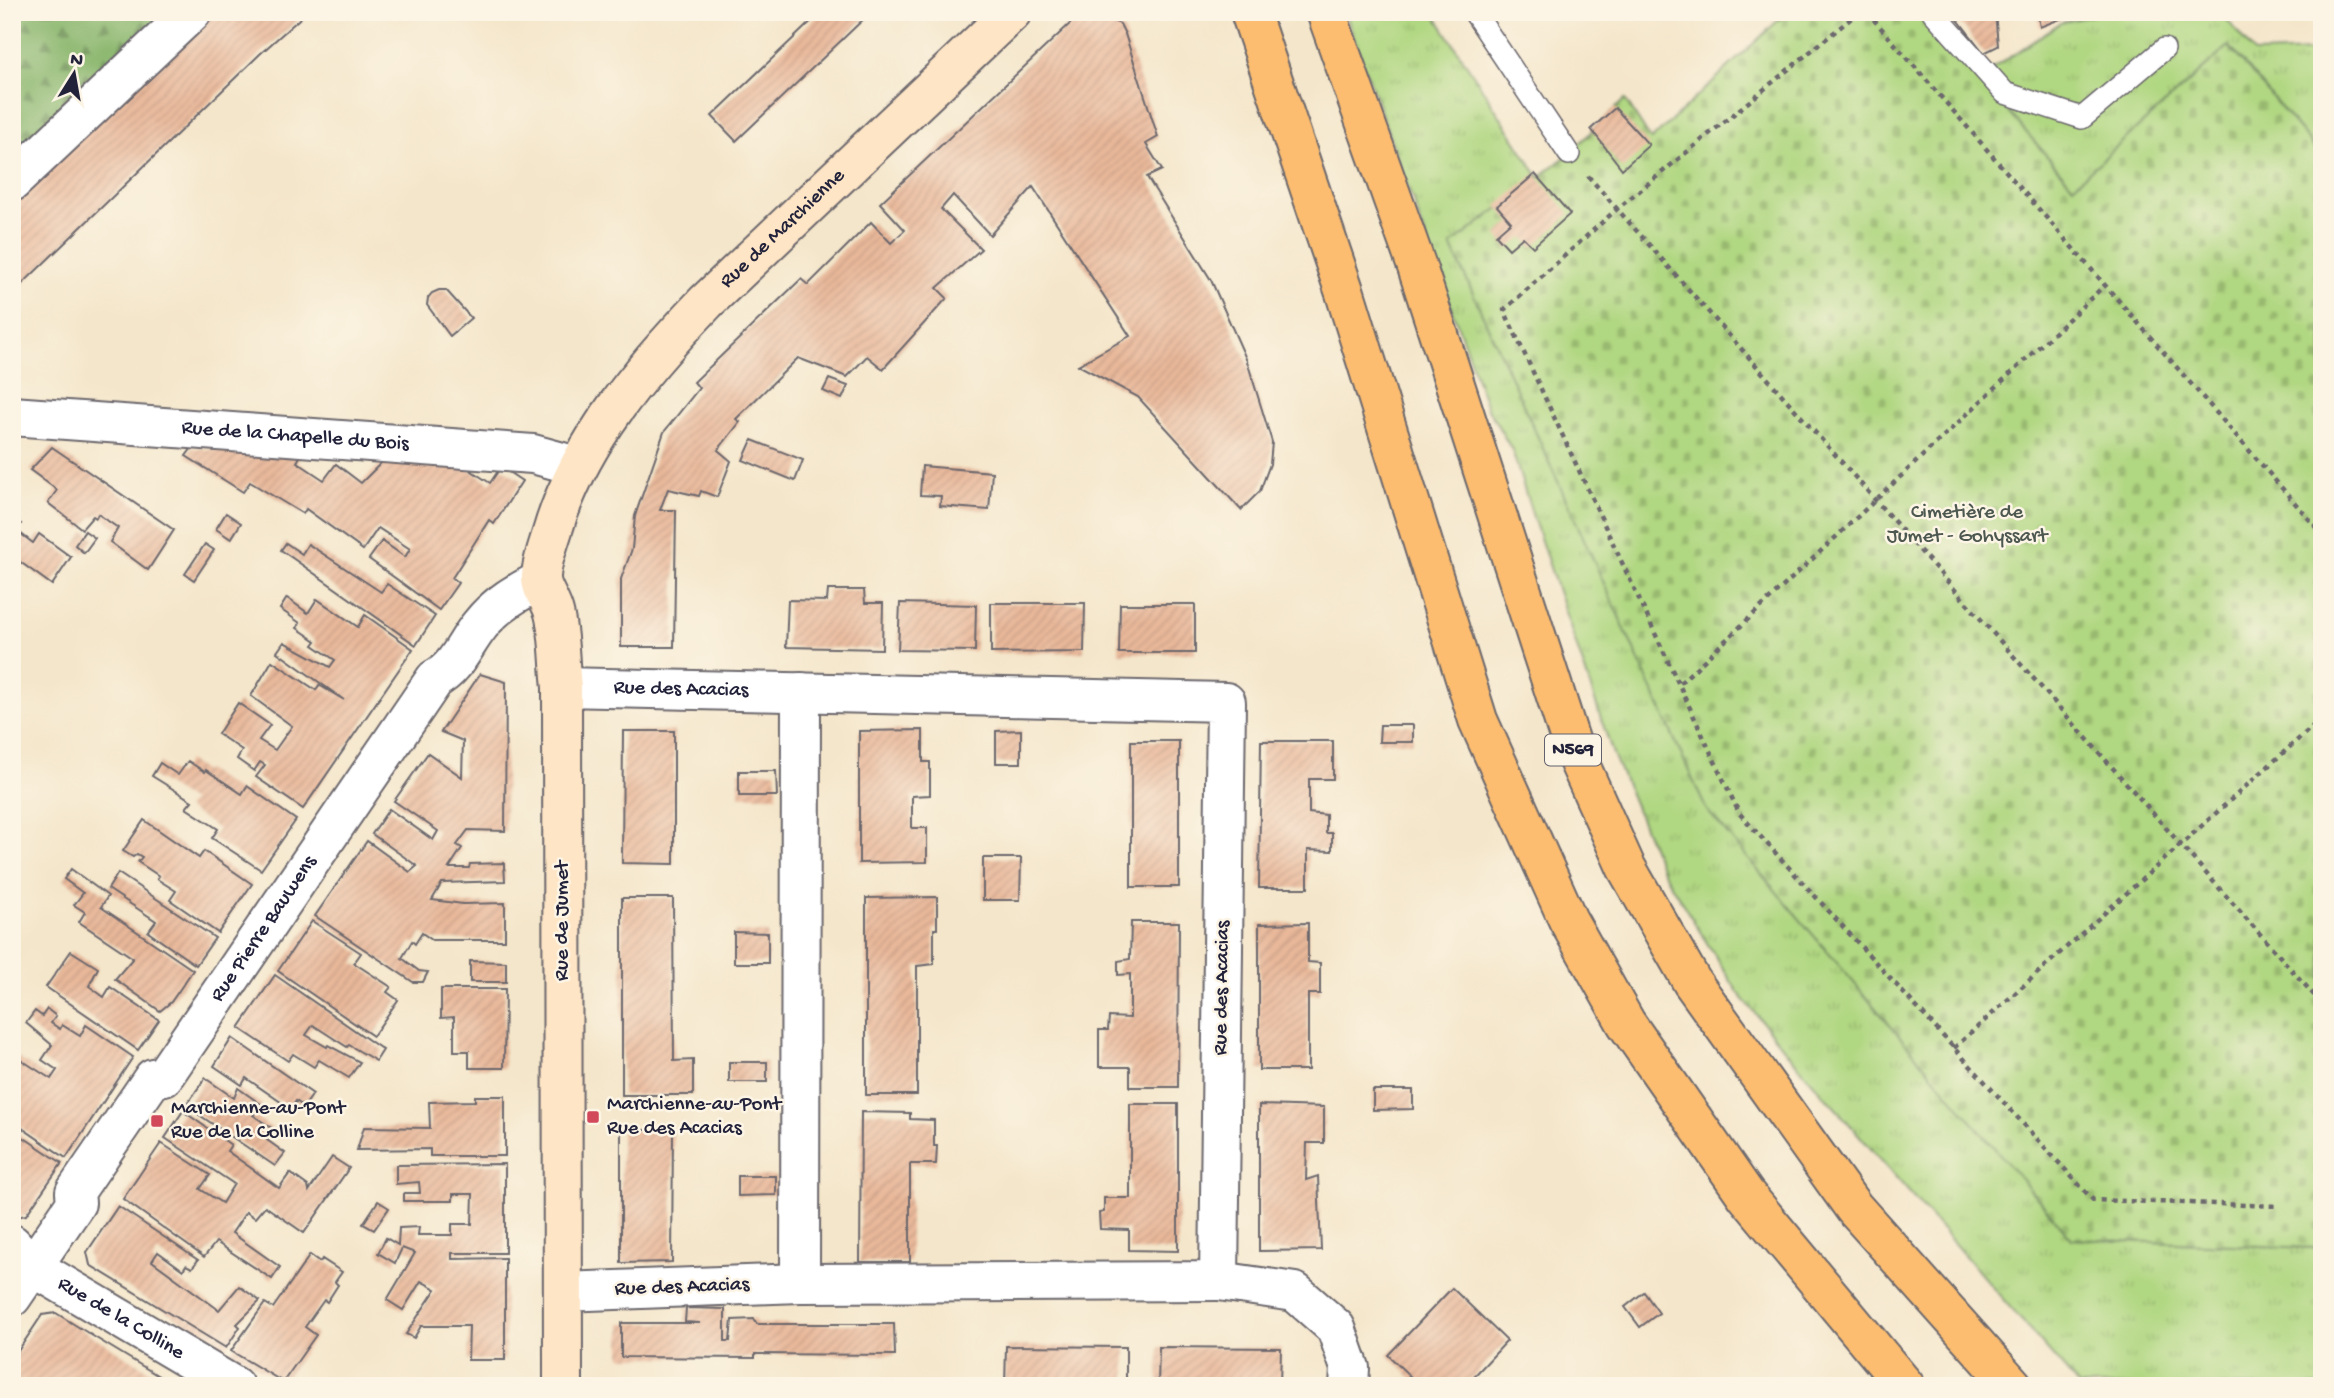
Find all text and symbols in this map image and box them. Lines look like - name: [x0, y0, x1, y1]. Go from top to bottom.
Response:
- north arrow: [38, 38, 108, 108]
- text: N: [68, 48, 85, 73]
- street label: Rue de Marchienne: [715, 163, 852, 294]
- street label: Rue de la Chapelle du Bois: [181, 416, 411, 458]
- park label: Cimetière de Jumet - Gohyssart: [1887, 501, 2050, 550]
- street label: Rue des Acacias: [613, 676, 750, 704]
- road number: N569: [1545, 734, 1601, 765]
- street label: Rue Pierre Bauwens: [206, 850, 324, 1007]
- street label: Rue de Jumet: [551, 859, 576, 981]
- street label: Rue des Acacias: [1209, 919, 1237, 1056]
- place label: Marchienne-au-Pont Rue des Acacias: [607, 1093, 783, 1142]
- place label: Marchienne-au-Pont Rue de la Colline: [171, 1097, 347, 1146]
- marker: Marchienne-au-Pont Rue des Acacias: [585, 1109, 601, 1125]
- marker: Marchienne-au-Pont Rue de la Colline: [149, 1113, 165, 1129]
- street label: Rue de la Colline: [53, 1272, 190, 1367]
- street label: Rue des Acacias: [614, 1273, 751, 1303]

